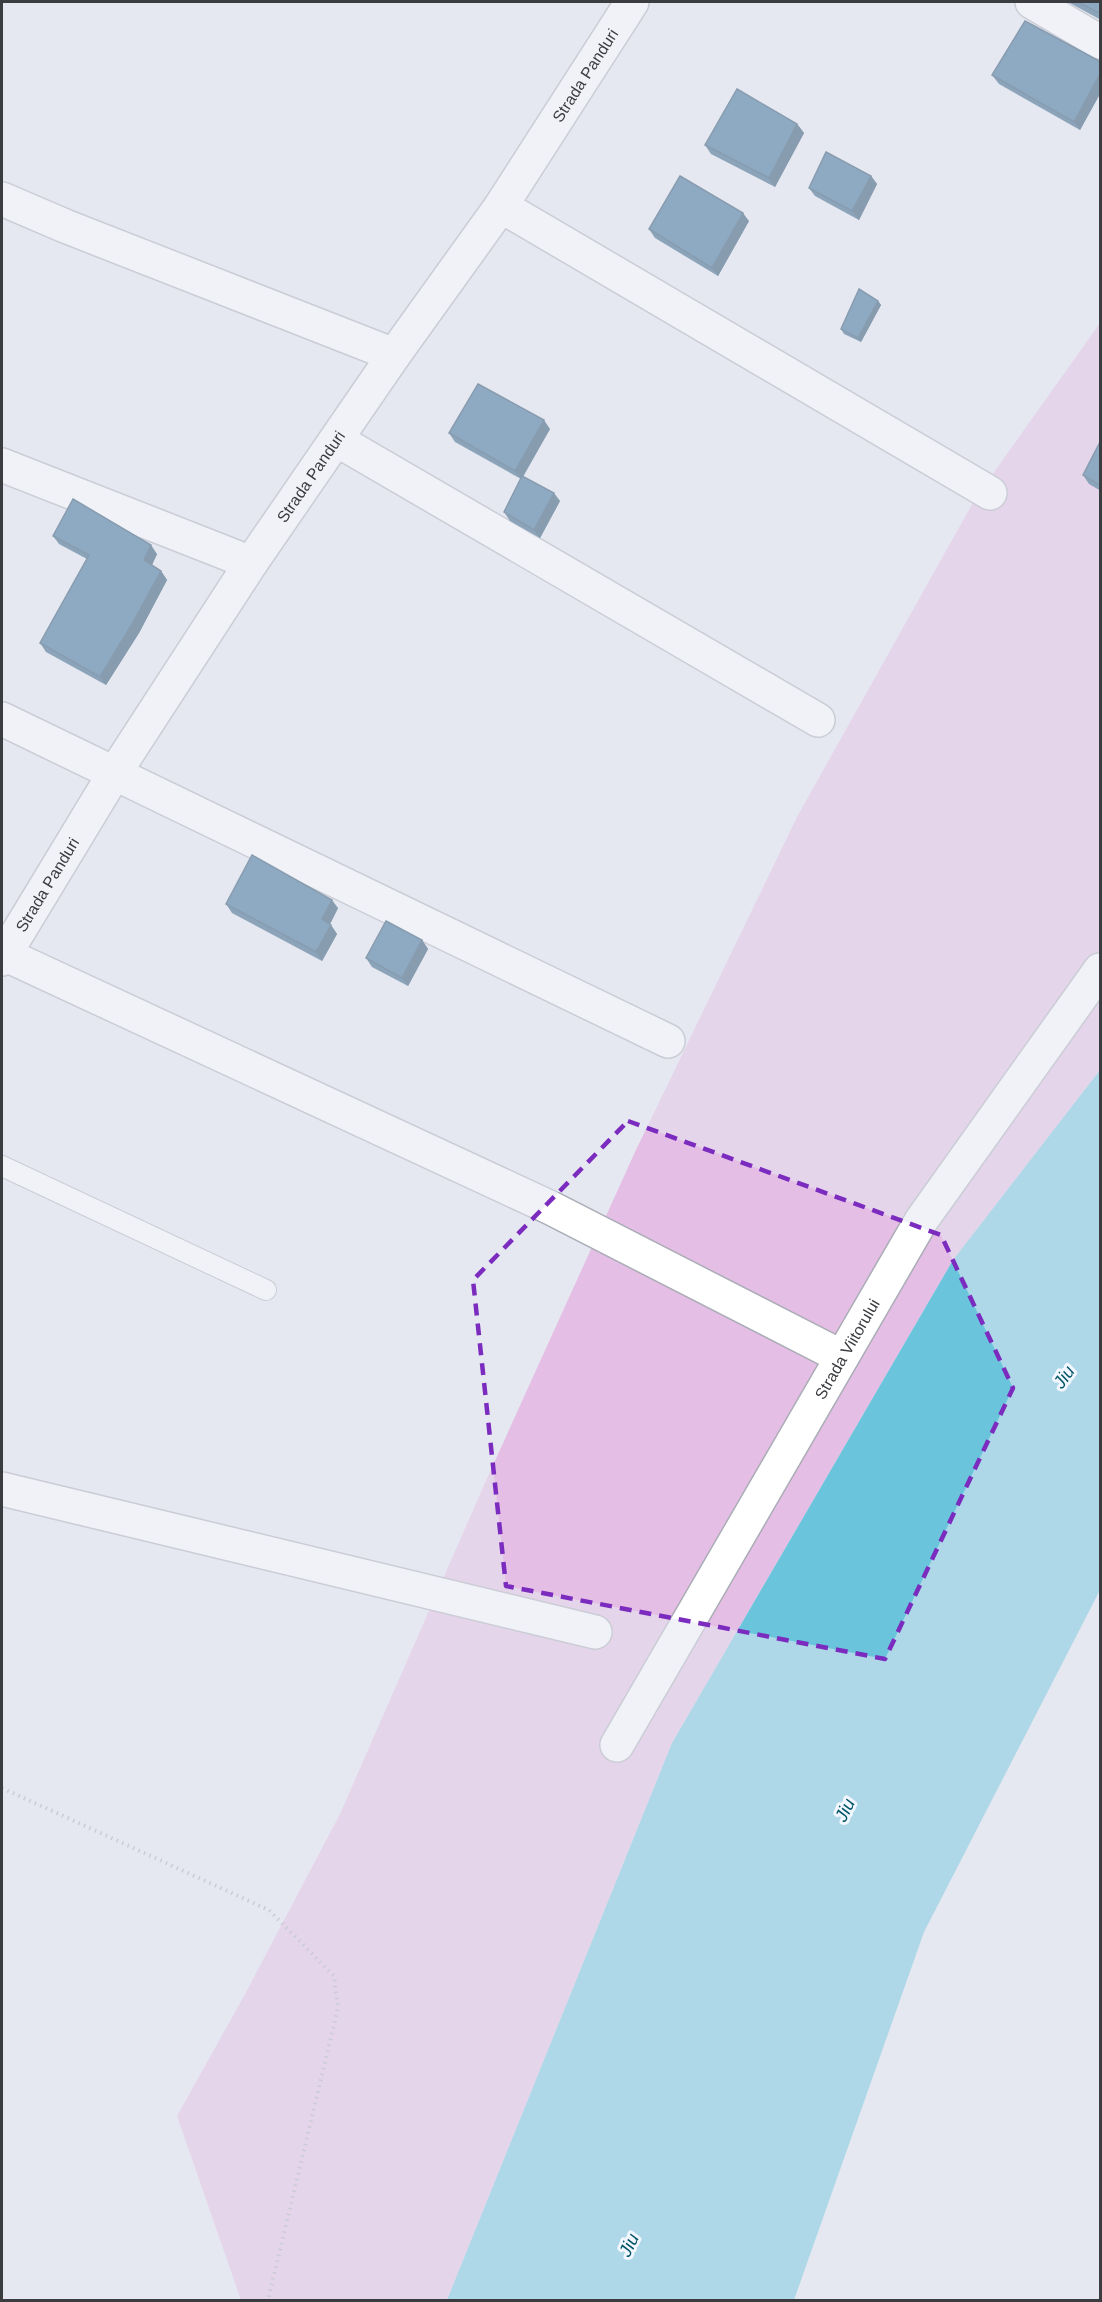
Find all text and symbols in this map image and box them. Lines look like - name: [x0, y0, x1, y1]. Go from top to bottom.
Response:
- street label: Strada Panduri: [549, 26, 621, 125]
- street label: Strada Panduri: [274, 428, 348, 525]
- street label: Strada Panduri: [13, 835, 82, 935]
- street label: Strada Viitorului: [812, 1296, 883, 1402]
- water label: Jiu: [1049, 1362, 1079, 1393]
- water label: Jiu: [831, 1795, 859, 1826]
- water label: Jiu: [615, 2230, 643, 2261]

